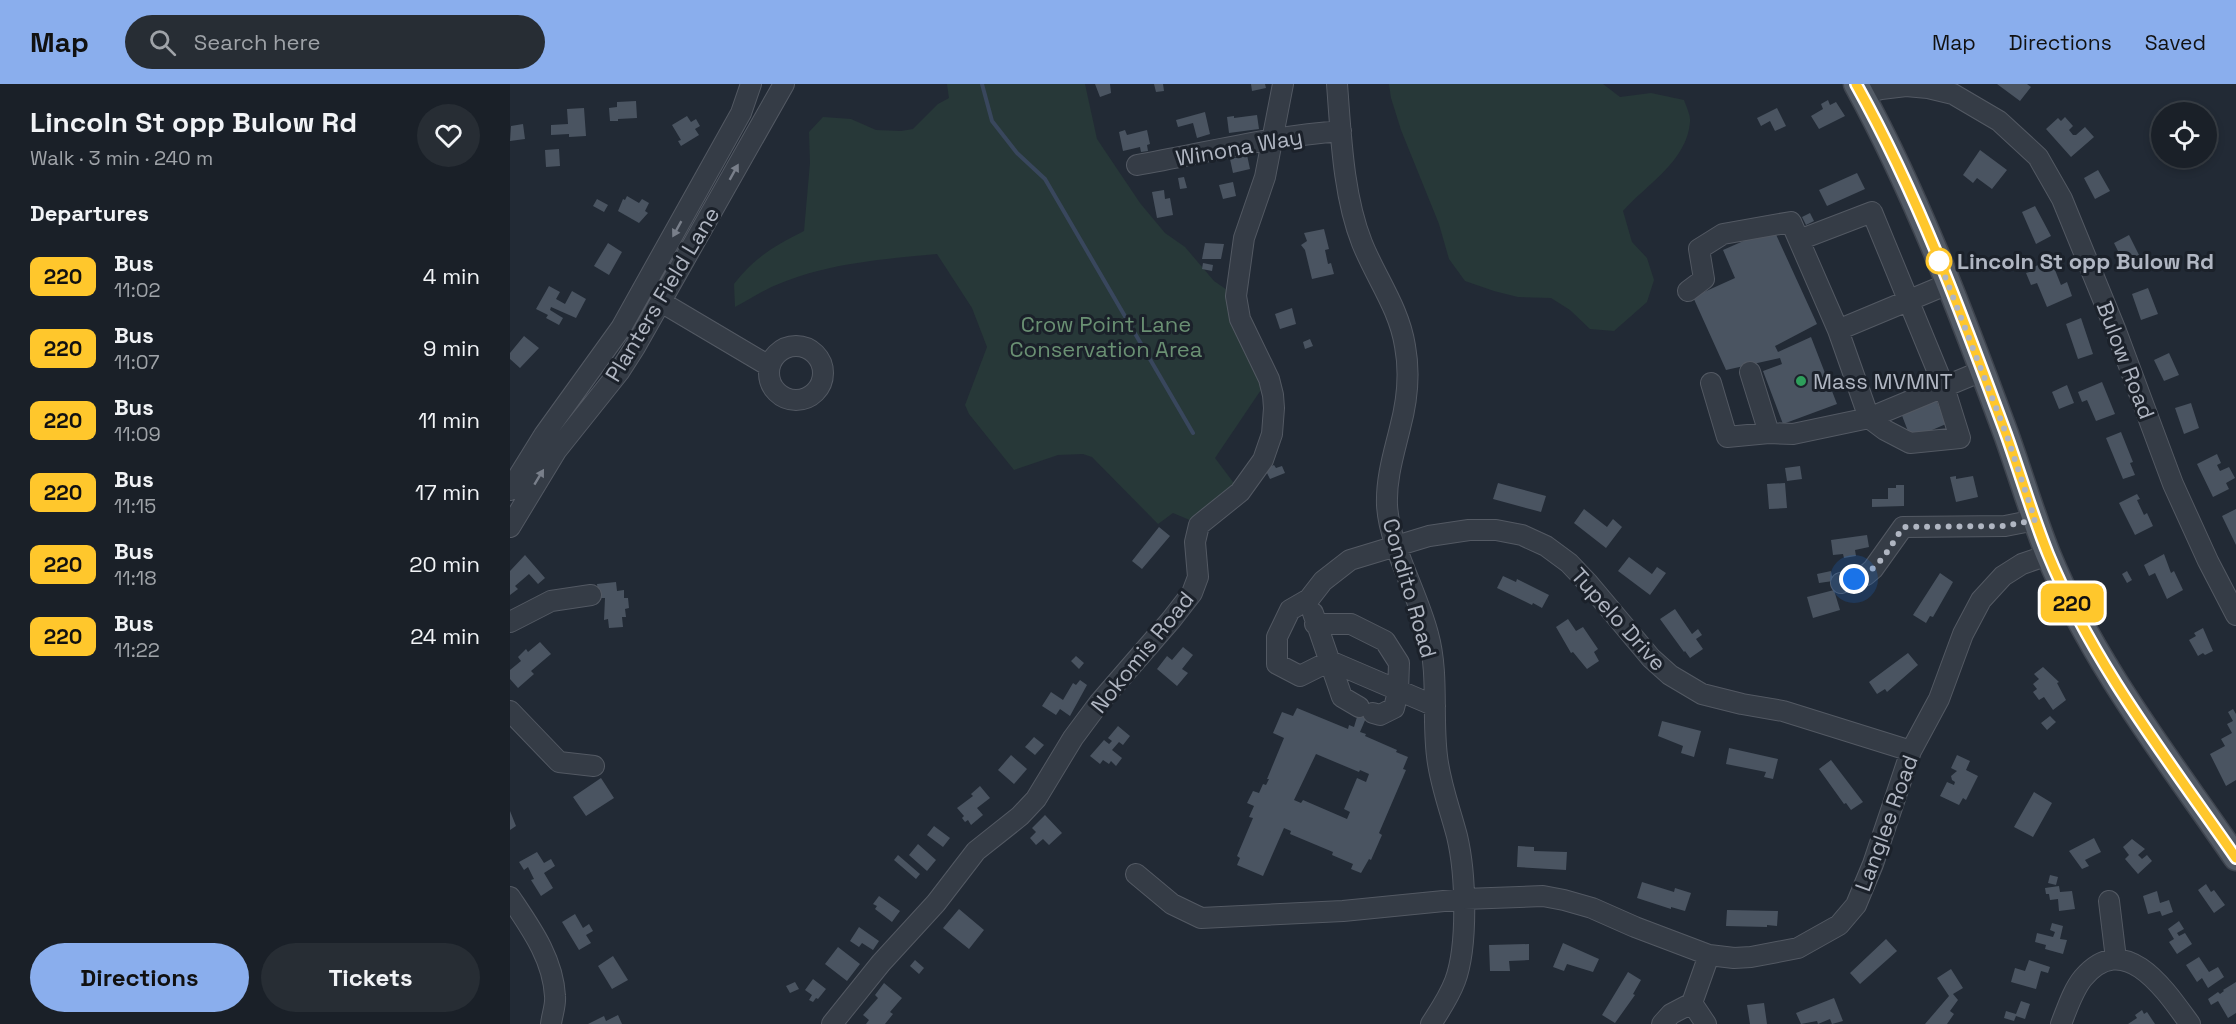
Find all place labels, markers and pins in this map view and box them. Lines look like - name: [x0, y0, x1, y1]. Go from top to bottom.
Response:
- place label: Lincoln St opp Bulow Rd: [1957, 247, 2214, 275]
- marker: Lincoln St opp Bulow Rd: [1926, 248, 1952, 274]
- place label: Mass MVMNT: [1813, 367, 1953, 395]
- marker: Mass MVMNT: [1794, 374, 1808, 388]

